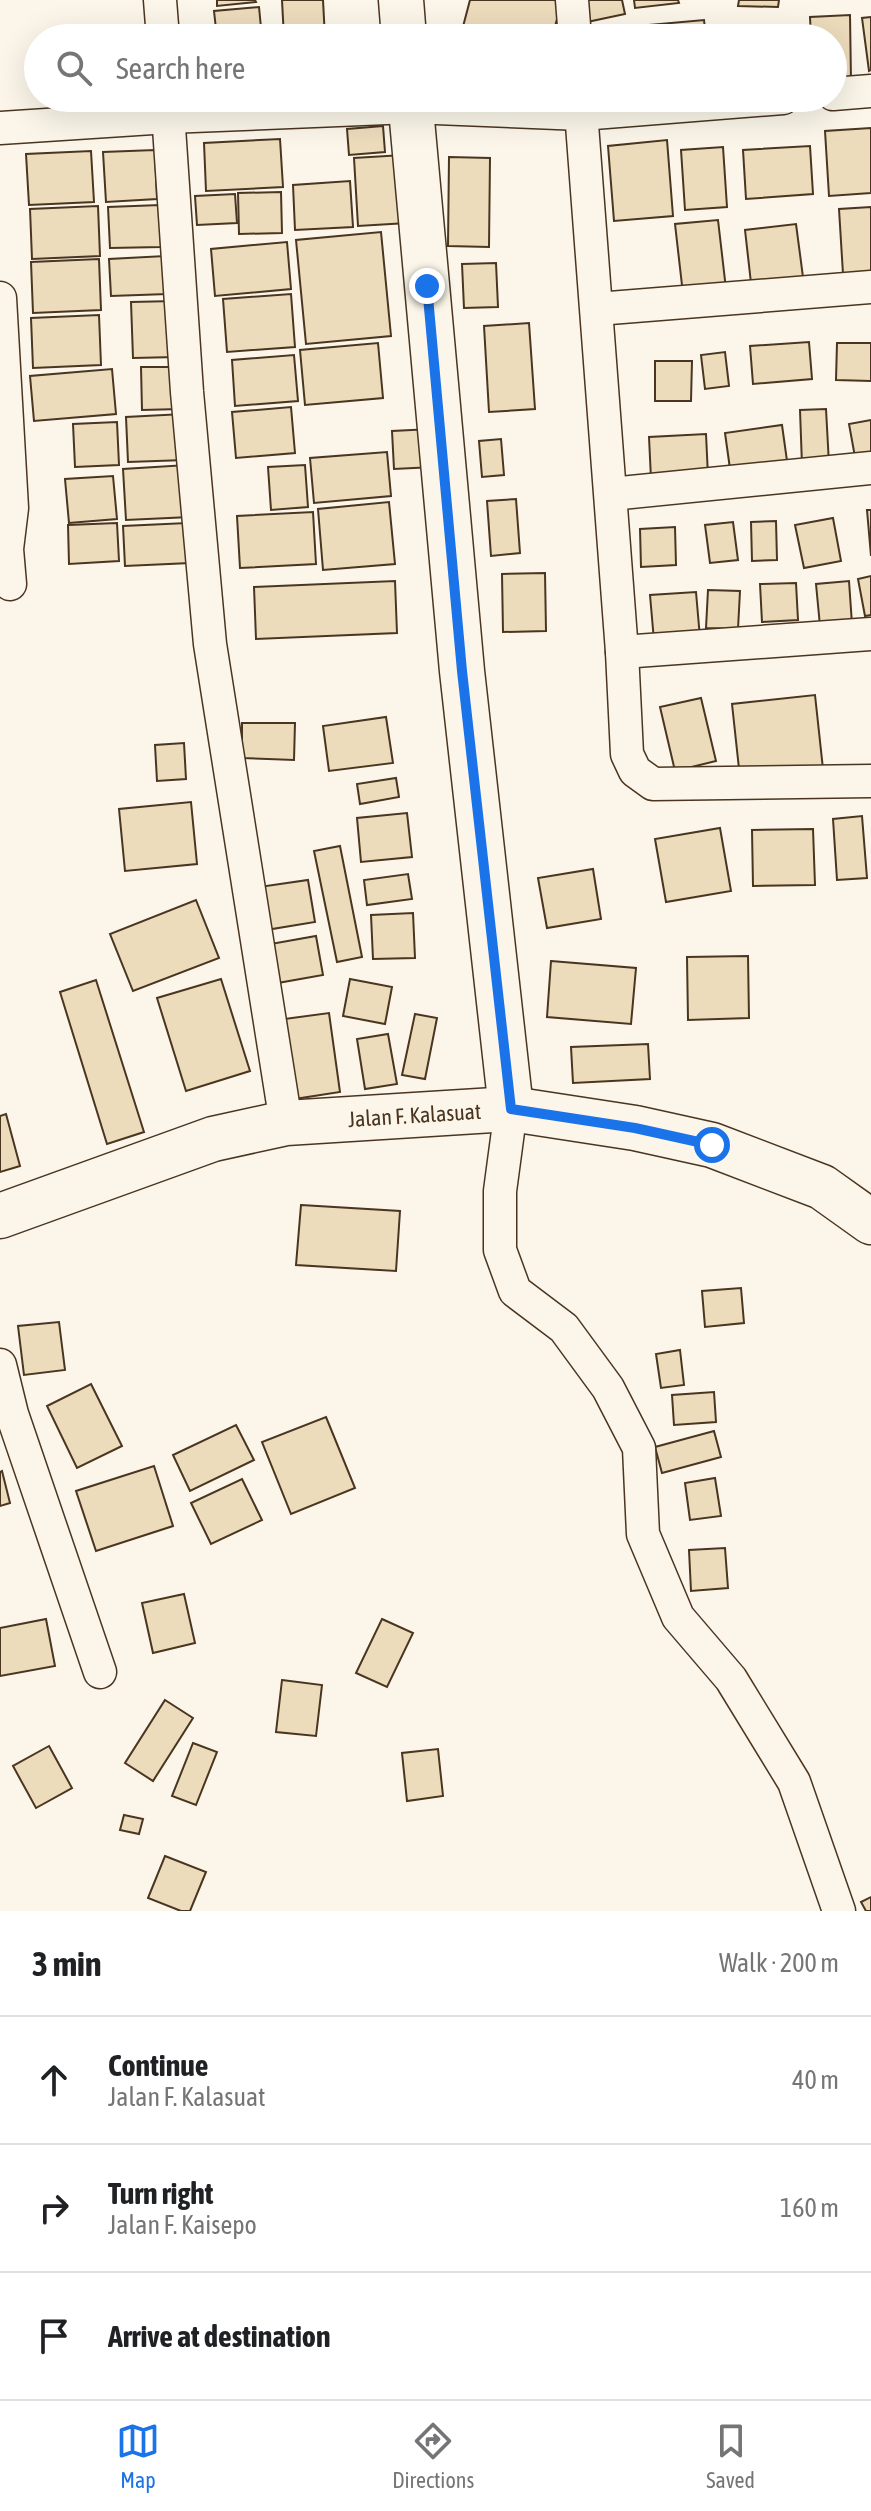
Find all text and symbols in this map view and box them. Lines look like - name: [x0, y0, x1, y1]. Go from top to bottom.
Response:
- search box: [24, 24, 847, 112]
- icon: search: [52, 46, 96, 90]
- text: Search here: [116, 51, 245, 85]
- route end: [409, 268, 445, 304]
- street label: Jalan F. Kalasuat: [347, 1098, 482, 1132]
- route start: [694, 1127, 730, 1163]
- text: 3 min: [32, 1944, 101, 1983]
- text: Walk · 200 m: [719, 1948, 839, 1978]
- text: Continue: [108, 2048, 208, 2082]
- icon: ahead: [32, 2058, 76, 2102]
- text: 40 m: [792, 2065, 839, 2095]
- text: Jalan F. Kalasuat: [108, 2082, 266, 2112]
- text: Turn right: [108, 2176, 214, 2210]
- icon: right: [32, 2186, 76, 2230]
- text: 160 m: [780, 2193, 839, 2223]
- text: Jalan F. Kaisepo: [108, 2210, 257, 2240]
- icon: arrive: [32, 2314, 76, 2358]
- text: Arrive at destination: [108, 2319, 330, 2353]
- tab: Map: [116, 2419, 160, 2493]
- tab: Directions: [392, 2419, 474, 2493]
- tab: Saved: [706, 2419, 755, 2493]

